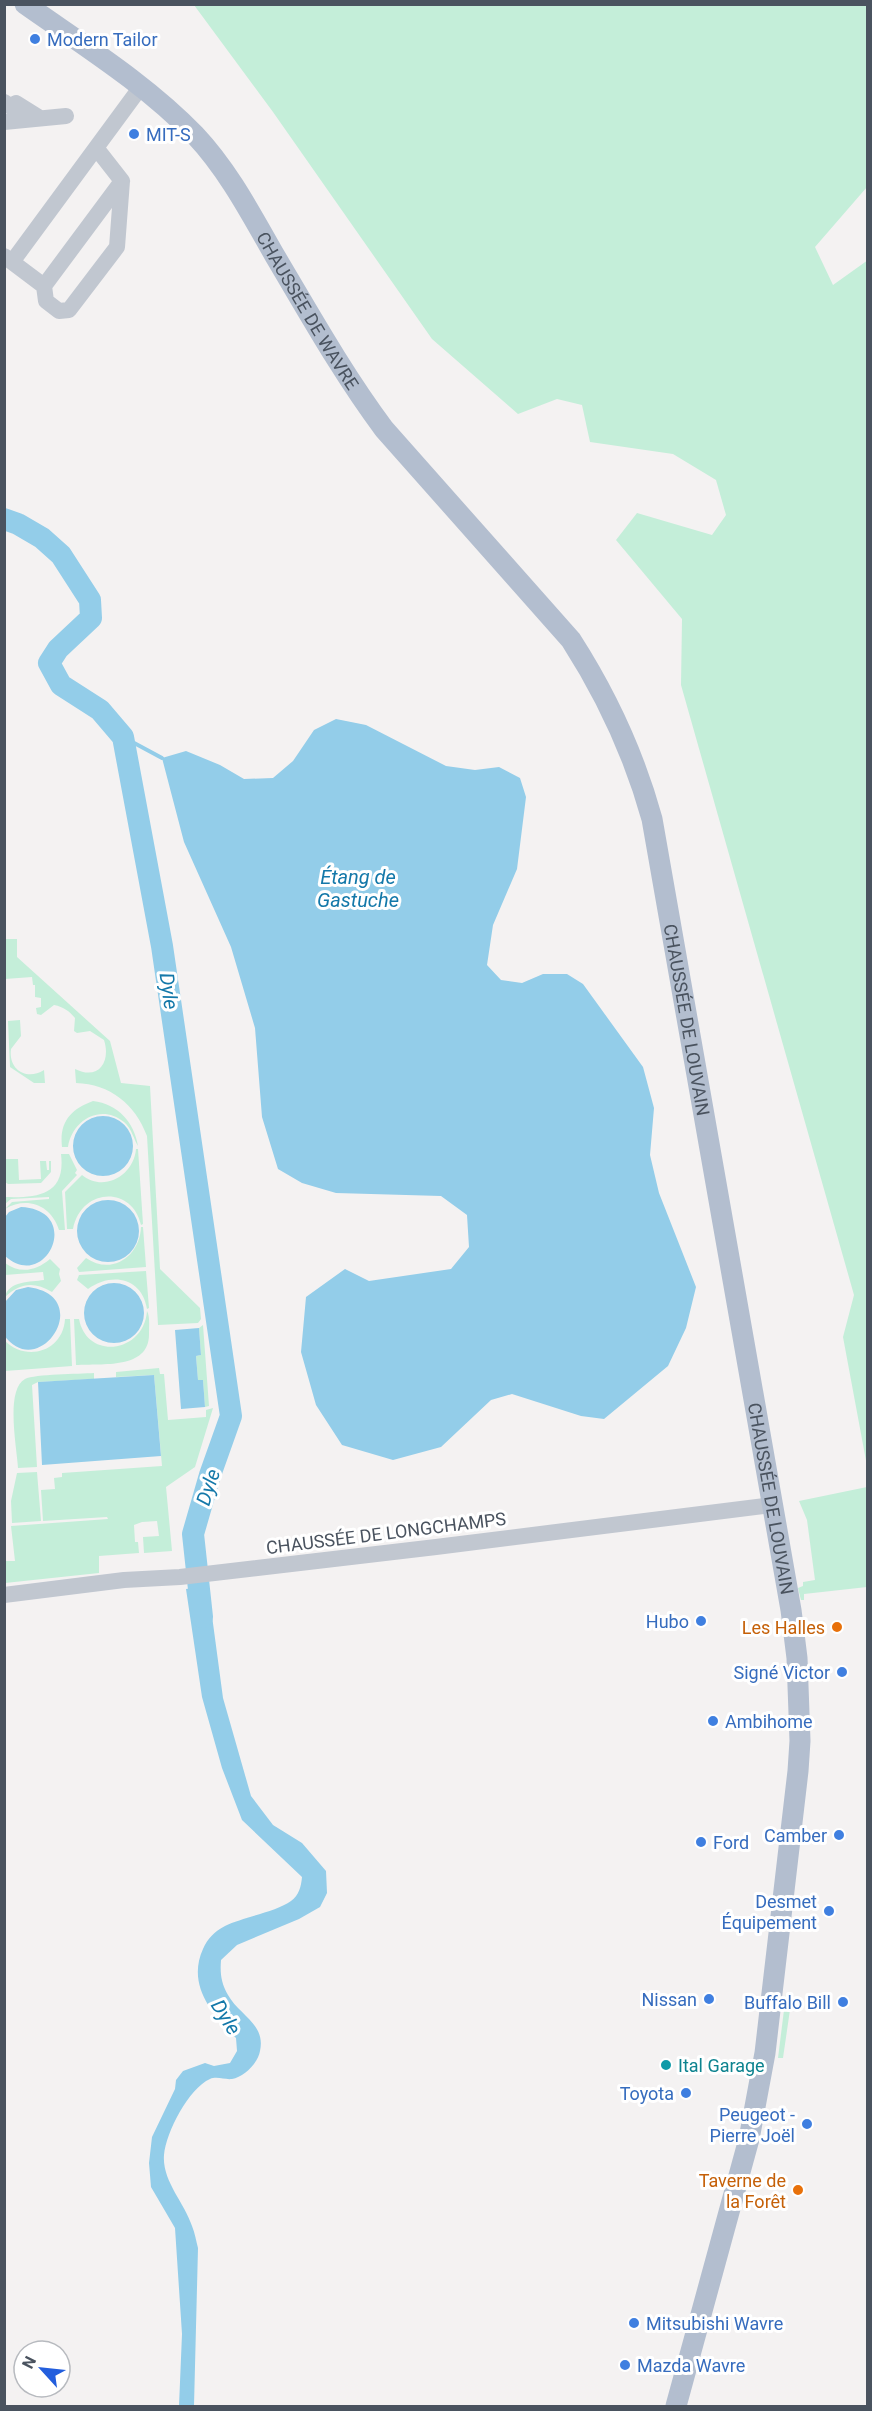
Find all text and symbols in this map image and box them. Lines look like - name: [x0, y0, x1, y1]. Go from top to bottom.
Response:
- place label: Modern Tailor: [47, 29, 158, 50]
- marker: Modern Tailor: [28, 32, 42, 46]
- place label: MIT-S: [146, 124, 191, 145]
- marker: MIT-S: [127, 127, 141, 141]
- street label: CHAUSSÉE DE WAVRE: [253, 228, 364, 393]
- water label: Étang de Gastuche: [317, 865, 399, 912]
- street label: CHAUSSÉE DE LOUVAIN: [660, 922, 714, 1117]
- water label: Dyle: [155, 971, 183, 1011]
- street label: CHAUSSÉE DE LOUVAIN: [744, 1401, 799, 1596]
- water label: Dyle: [191, 1466, 225, 1508]
- street label: CHAUSSÉE DE LONGCHAMPS: [265, 1508, 507, 1558]
- place label: Hubo: [646, 1611, 689, 1632]
- marker: Hubo: [694, 1614, 708, 1628]
- place label: Les Halles: [742, 1617, 825, 1638]
- marker: Les Halles: [830, 1620, 844, 1634]
- place label: Signé Victor: [734, 1662, 830, 1683]
- marker: Signé Victor: [835, 1665, 849, 1679]
- place label: Ambihome: [725, 1711, 813, 1732]
- marker: Ambihome: [706, 1714, 720, 1728]
- place label: Camber: [764, 1825, 827, 1846]
- marker: Camber: [832, 1828, 846, 1842]
- place label: Ford: [713, 1832, 749, 1853]
- marker: Ford: [694, 1835, 708, 1849]
- place label: Desmet Équipement: [722, 1891, 817, 1933]
- marker: Desmet Équipement: [822, 1904, 836, 1918]
- place label: Nissan: [641, 1989, 697, 2010]
- marker: Nissan: [702, 1992, 716, 2006]
- place label: Buffalo Bill: [744, 1992, 831, 2013]
- water label: Dyle: [206, 1995, 246, 2039]
- marker: Buffalo Bill: [836, 1995, 850, 2009]
- place label: Ital Garage: [678, 2055, 765, 2076]
- marker: Ital Garage: [659, 2058, 673, 2072]
- place label: Toyota: [620, 2083, 674, 2104]
- marker: Toyota: [679, 2086, 693, 2100]
- place label: Peugeot - Pierre Joël: [710, 2104, 795, 2146]
- marker: Peugeot - Pierre Joël: [800, 2117, 814, 2131]
- place label: Taverne de la Forêt: [699, 2170, 786, 2212]
- marker: Taverne de la Forêt: [791, 2183, 805, 2197]
- place label: Mitsubishi Wavre: [646, 2313, 783, 2334]
- marker: Mitsubishi Wavre: [627, 2316, 641, 2330]
- north arrow: [12, 2339, 72, 2399]
- text: N: [18, 2353, 40, 2372]
- place label: Mazda Wavre: [637, 2355, 745, 2376]
- marker: Mazda Wavre: [618, 2358, 632, 2372]

